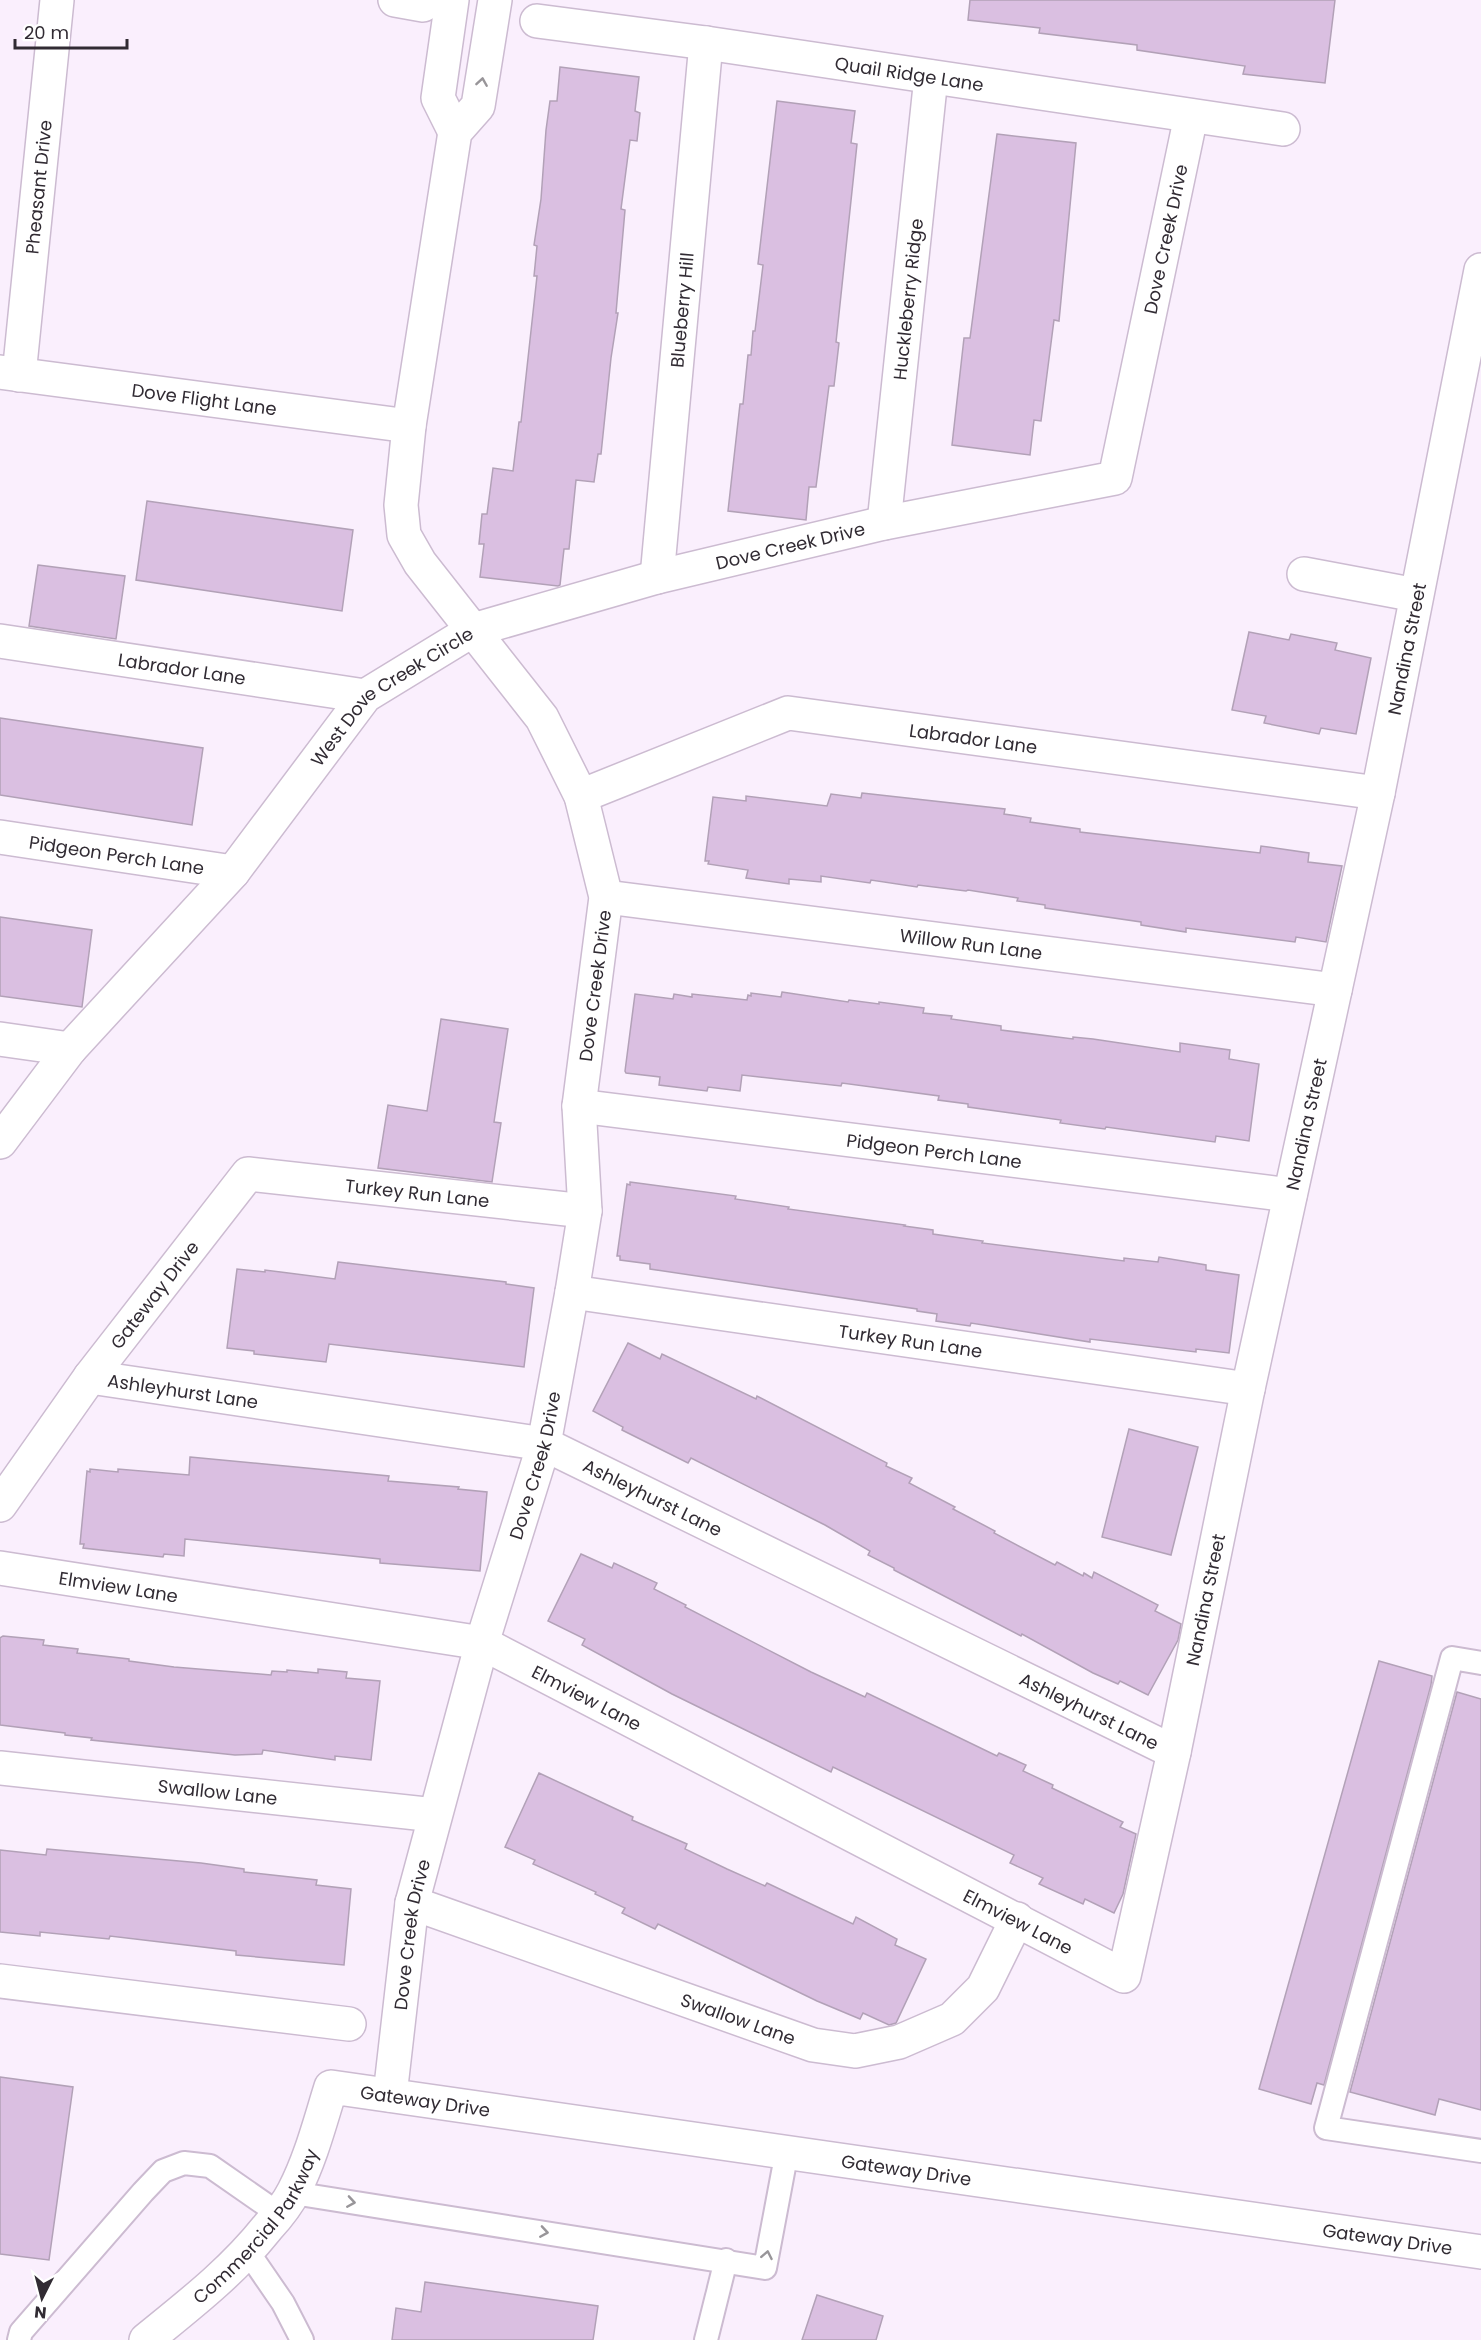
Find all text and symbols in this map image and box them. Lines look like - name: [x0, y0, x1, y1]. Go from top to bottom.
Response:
- scale bar: [15, 12, 128, 50]
- text: 20 m: [24, 20, 69, 45]
- street label: Quail Ridge Lane: [833, 50, 985, 97]
- one-way arrow: [475, 77, 488, 87]
- street label: Pheasant Drive: [19, 119, 57, 255]
- street label: Dove Creek Drive: [1137, 162, 1193, 316]
- street label: Huckleberry Ridge: [887, 217, 929, 381]
- street label: Blueberry Hill: [664, 251, 699, 369]
- street label: Dove Flight Lane: [130, 377, 278, 421]
- street label: Dove Creek Drive: [713, 515, 867, 575]
- street label: Nandina Street: [1381, 581, 1432, 717]
- street label: West Dove Creek Circle: [304, 621, 478, 771]
- street label: Labrador Lane: [116, 646, 248, 690]
- street label: Labrador Lane: [908, 717, 1039, 759]
- street label: Pidgeon Perch Lane: [28, 829, 206, 880]
- street label: Dove Creek Drive: [572, 908, 617, 1063]
- street label: Willow Run Lane: [898, 922, 1044, 965]
- street label: Nandina Street: [1279, 1056, 1332, 1192]
- street label: Pidgeon Perch Lane: [845, 1127, 1023, 1174]
- street label: Turkey Run Lane: [344, 1172, 491, 1213]
- street label: Gateway Drive: [104, 1235, 204, 1354]
- street label: Turkey Run Lane: [837, 1318, 984, 1363]
- street label: Ashleyhurst Lane: [106, 1367, 260, 1414]
- street label: Dove Creek Drive: [503, 1389, 566, 1542]
- street label: Ashleyhurst Lane: [579, 1453, 727, 1542]
- street label: Nandina Street: [1179, 1531, 1231, 1668]
- street label: Elmview Lane: [57, 1565, 180, 1608]
- street label: Elmview Lane: [528, 1659, 646, 1736]
- street label: Ashleyhurst Lane: [1016, 1666, 1163, 1755]
- street label: Swallow Lane: [157, 1773, 279, 1810]
- street label: Dove Creek Drive: [387, 1856, 436, 2011]
- street label: Elmview Lane: [959, 1882, 1077, 1960]
- street label: Swallow Lane: [677, 1987, 799, 2050]
- street label: Gateway Drive: [359, 2079, 492, 2122]
- street label: Commercial Parkway: [187, 2145, 323, 2309]
- street label: Gateway Drive: [840, 2148, 973, 2191]
- one-way arrow: [347, 2195, 356, 2207]
- street label: Gateway Drive: [1321, 2217, 1454, 2260]
- one-way arrow: [539, 2225, 549, 2237]
- one-way arrow: [760, 2250, 773, 2260]
- north arrow: [12, 2268, 72, 2328]
- text: N: [33, 2300, 48, 2324]

